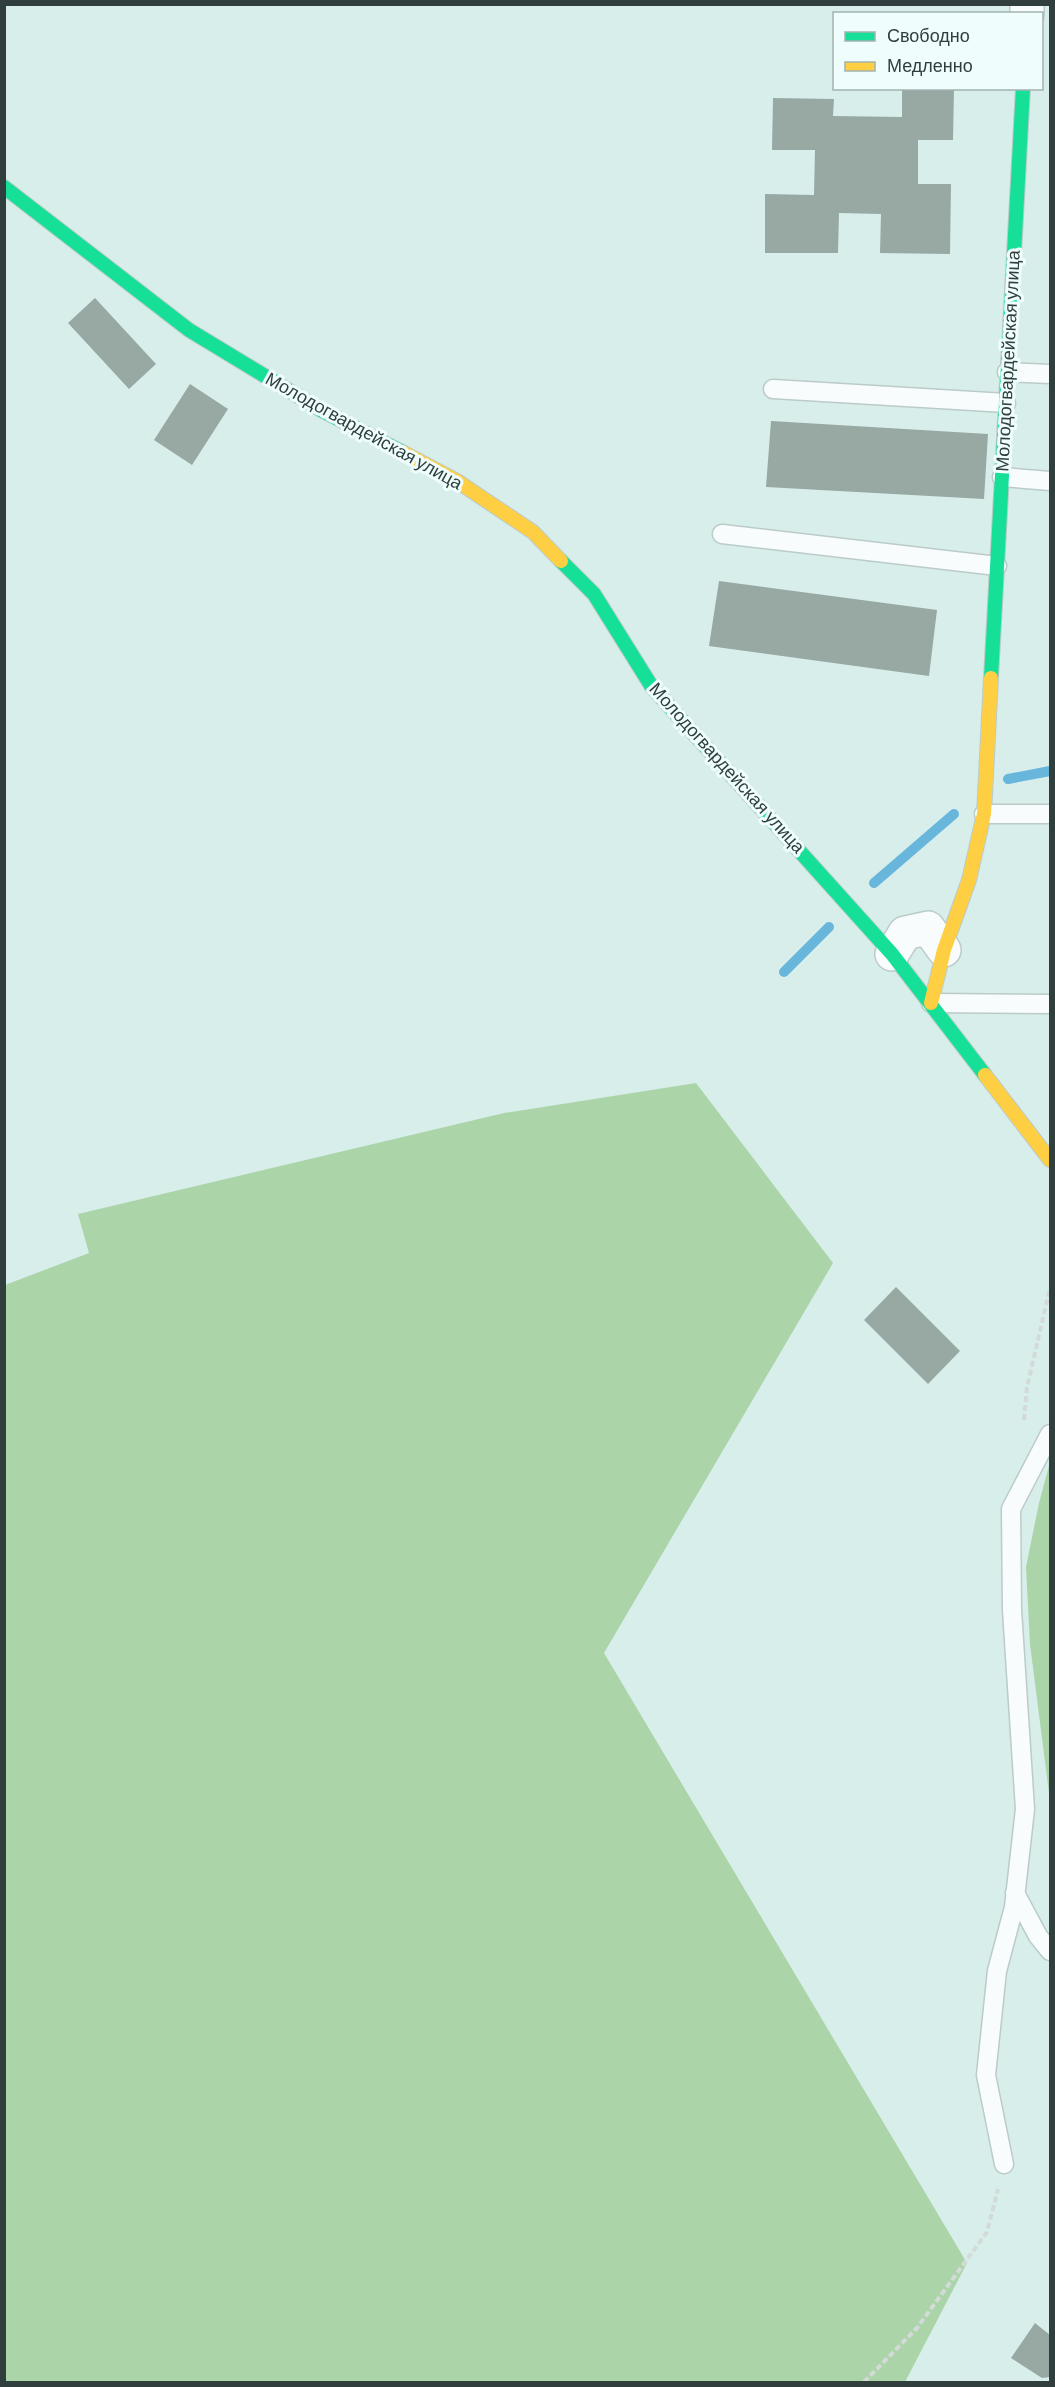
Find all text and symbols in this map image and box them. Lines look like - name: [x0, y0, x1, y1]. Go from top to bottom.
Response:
- legend: [833, 12, 1043, 90]
- text: Свободно: [887, 24, 970, 46]
- text: Медленно: [887, 54, 973, 76]
- street label: Молодогвардейская улица: [990, 249, 1024, 472]
- street label: Молодогвардейская улица: [262, 367, 468, 494]
- street label: Молодогвардейская улица: [645, 678, 811, 858]

